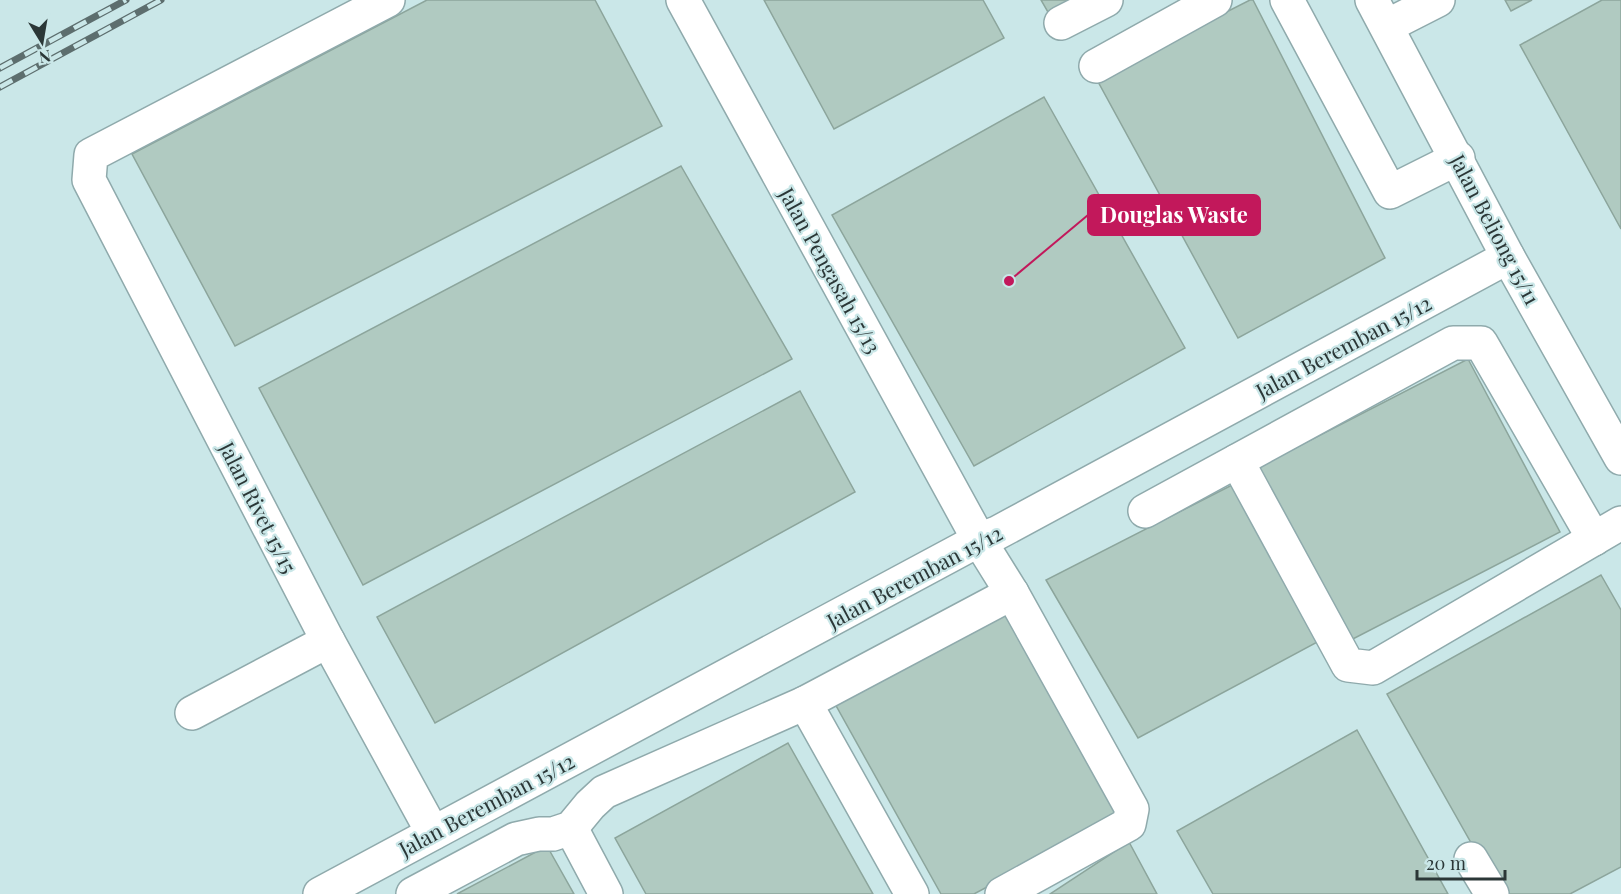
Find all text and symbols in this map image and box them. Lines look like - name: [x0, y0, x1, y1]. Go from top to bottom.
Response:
- north arrow: [12, 12, 72, 72]
- text: N: [37, 46, 53, 69]
- street label: Jalan Beliong 15/11: [1444, 148, 1548, 309]
- street label: Jalan Pengasah 15/13: [773, 181, 888, 358]
- callout: Douglas Waste: [1088, 195, 1260, 235]
- text: Douglas Waste: [1100, 199, 1248, 229]
- street label: Jalan Beremban 15/12: [1249, 288, 1436, 405]
- street label: Jalan Rivet 15/15: [213, 436, 304, 578]
- street label: Jalan Beremban 15/12: [820, 518, 1007, 635]
- street label: Jalan Beremban 15/12: [392, 746, 579, 863]
- scale bar: [1417, 843, 1506, 881]
- text: 20 m: [1426, 851, 1466, 875]

